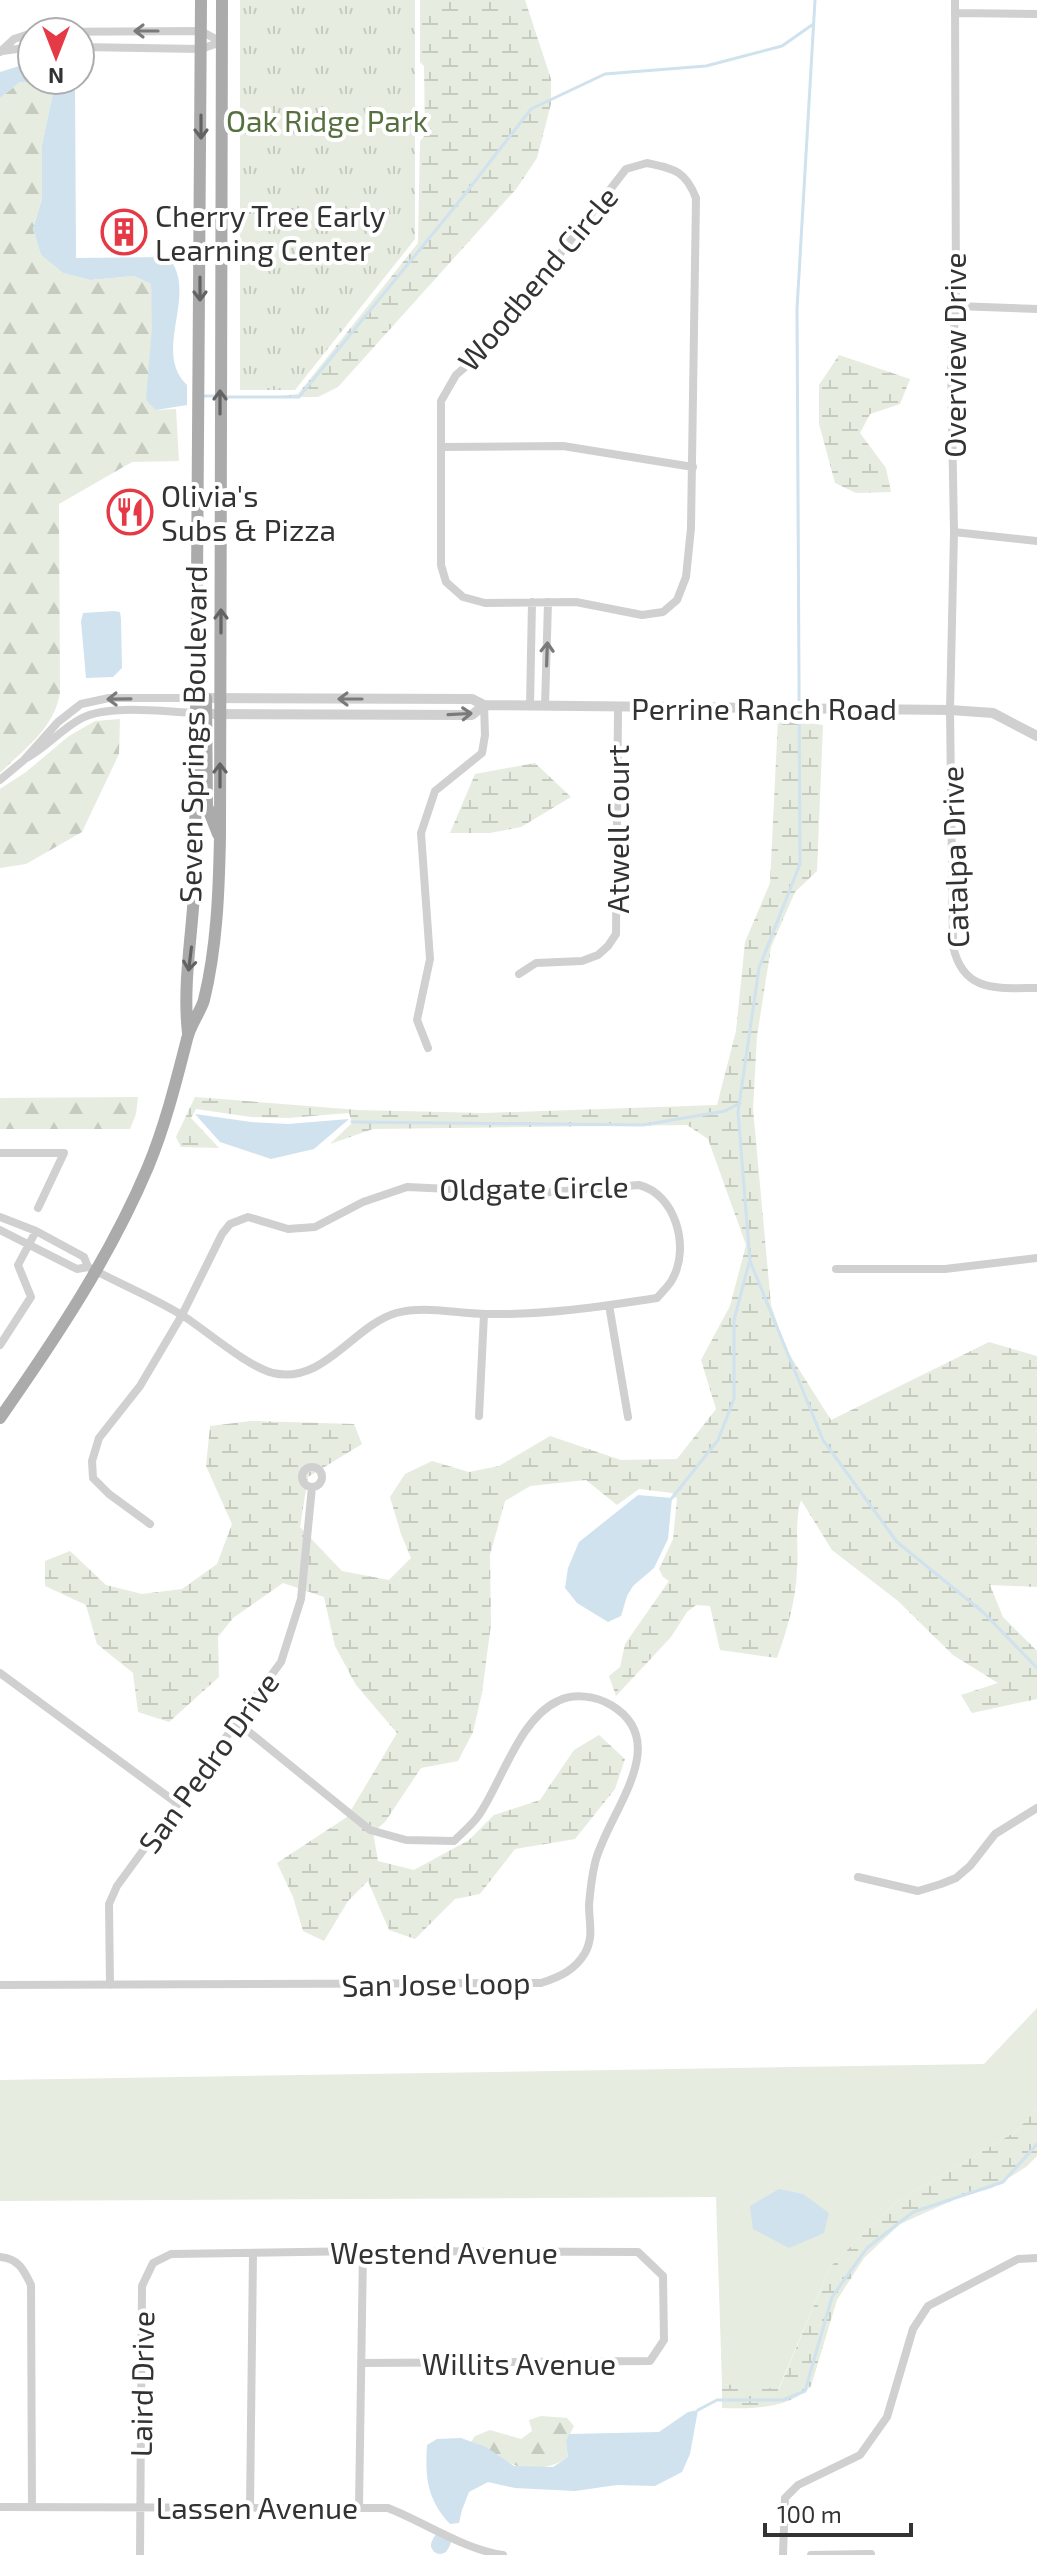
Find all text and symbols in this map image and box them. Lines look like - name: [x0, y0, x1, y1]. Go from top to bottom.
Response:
- north arrow: [16, 16, 96, 96]
- one-way arrow: [133, 23, 160, 39]
- text: N: [48, 64, 64, 90]
- park label: Oak Ridge Park: [226, 102, 428, 138]
- one-way arrow: [193, 113, 209, 140]
- street label: Woodbend Circle: [449, 179, 625, 377]
- place label: Cherry Tree Early Learning Center: [155, 197, 386, 267]
- building icon: Cherry Tree Early Learning Center: [100, 208, 148, 256]
- street label: Overview Drive: [936, 252, 972, 458]
- one-way arrow: [192, 275, 208, 302]
- one-way arrow: [212, 389, 228, 416]
- place label: Olivia's Subs & Pizza: [161, 477, 336, 547]
- restaurant icon: Olivia's Subs & Pizza: [106, 488, 154, 536]
- street label: Seven Springs Boulevard: [171, 565, 213, 903]
- one-way arrow: [213, 608, 229, 635]
- one-way arrow: [540, 641, 555, 668]
- street label: Perrine Ranch Road: [631, 690, 897, 726]
- one-way arrow: [106, 691, 133, 706]
- one-way arrow: [337, 691, 364, 707]
- one-way arrow: [446, 706, 473, 721]
- street label: Atwell Court: [599, 745, 635, 913]
- one-way arrow: [212, 762, 228, 789]
- street label: Catalpa Drive: [933, 765, 975, 949]
- one-way arrow: [182, 946, 197, 971]
- street label: Oldgate Circle: [439, 1167, 629, 1207]
- street label: San Pedro Drive: [130, 1665, 286, 1859]
- street label: San Jose Loop: [341, 1963, 531, 2003]
- street label: Westend Avenue: [330, 2234, 558, 2270]
- street label: Laird Drive: [122, 2311, 160, 2457]
- street label: Willits Avenue: [422, 2345, 616, 2381]
- scale bar: [765, 2487, 911, 2537]
- street label: Lassen Avenue: [156, 2489, 358, 2525]
- text: 100 m: [777, 2499, 842, 2528]

